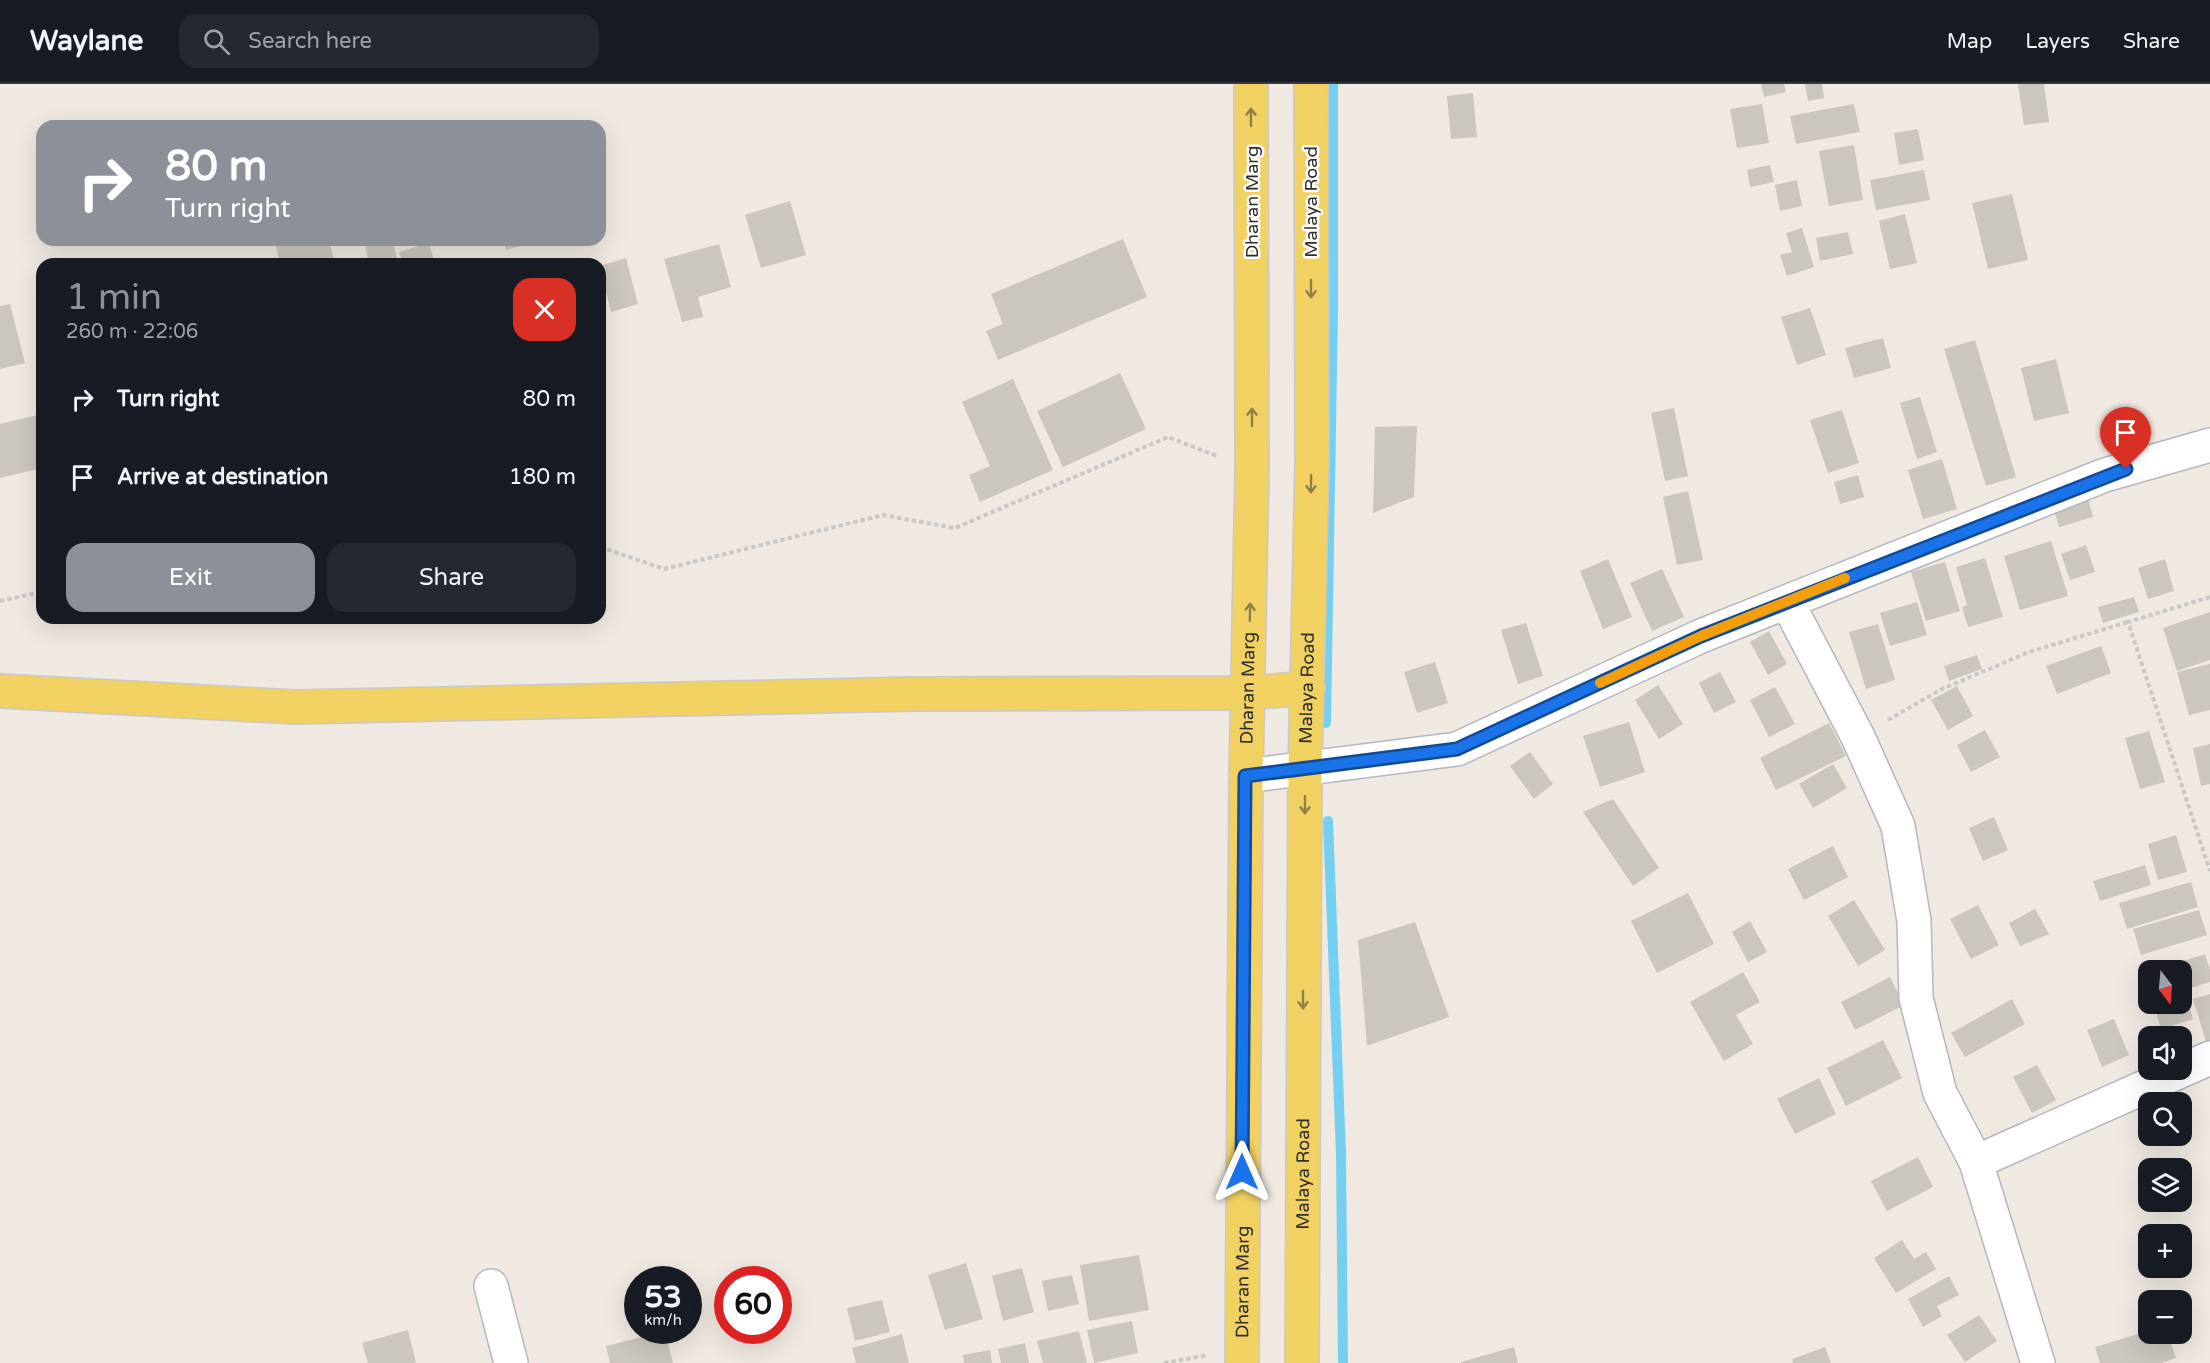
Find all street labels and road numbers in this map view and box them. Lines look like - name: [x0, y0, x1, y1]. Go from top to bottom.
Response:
- street label: Dharan Marg: [1241, 146, 1263, 258]
- street label: Malaya Road: [1300, 146, 1322, 258]
- street label: Dharan Marg: [1236, 632, 1260, 745]
- street label: Malaya Road: [1295, 632, 1319, 744]
- street label: Malaya Road: [1292, 1118, 1314, 1230]
- street label: Dharan Marg: [1231, 1226, 1254, 1338]

